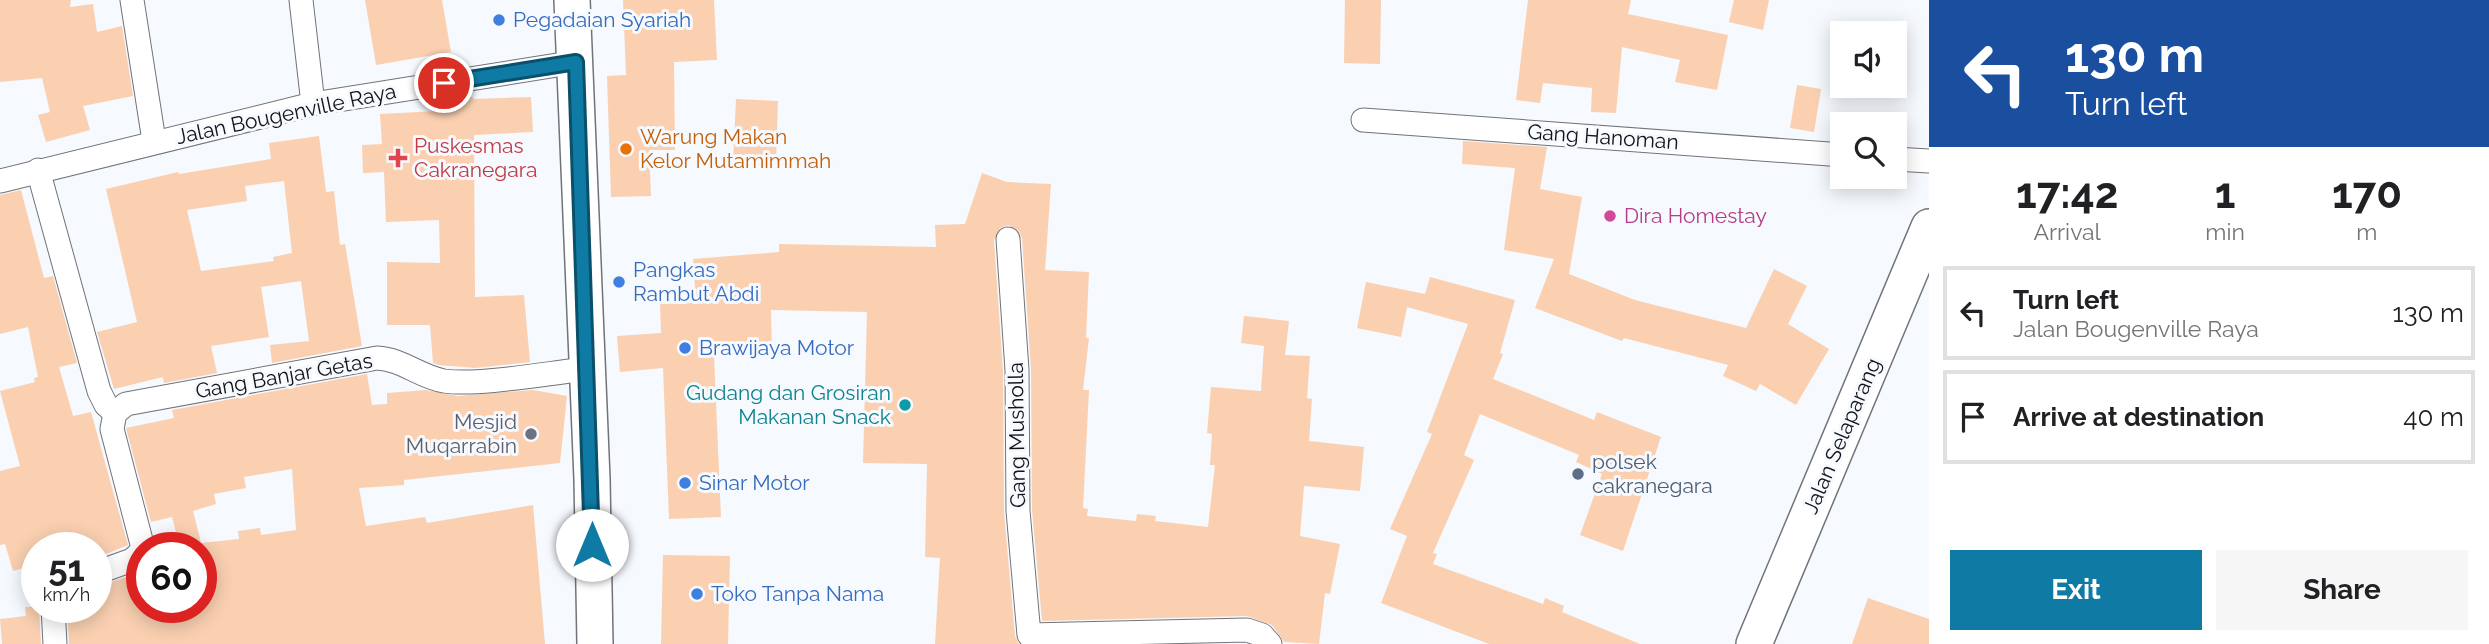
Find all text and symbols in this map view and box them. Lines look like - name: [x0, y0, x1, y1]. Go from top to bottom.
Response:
- place label: Pegadaian Syariah: [513, 7, 691, 32]
- marker: Pegadaian Syariah: [491, 12, 507, 28]
- map controls: [1830, 21, 1907, 189]
- button: sound: [1830, 21, 1907, 98]
- text: 130 m: [2065, 26, 2204, 83]
- icon: left: [1950, 28, 2041, 119]
- pin: [414, 53, 474, 113]
- icon: arrive: [425, 64, 463, 102]
- street label: Jalan Bougenville Raya: [174, 78, 398, 149]
- text: Turn left: [2065, 85, 2187, 122]
- button: search: [1830, 112, 1907, 189]
- street label: Gang Hanoman: [1527, 119, 1680, 154]
- place label: Warung Makan Kelor Mutamimmah: [640, 124, 831, 173]
- place label: Puskesmas Cakranegara: [414, 133, 538, 182]
- marker: Warung Makan Kelor Mutamimmah: [618, 141, 634, 157]
- marker: Puskesmas Cakranegara: [388, 148, 408, 168]
- text: 17:42: [2016, 169, 2118, 218]
- text: 1: [2215, 169, 2235, 218]
- text: 170: [2332, 169, 2402, 218]
- place label: Dira Homestay: [1624, 203, 1767, 228]
- marker: Dira Homestay: [1602, 208, 1618, 224]
- text: Arrival: [2033, 218, 2101, 245]
- text: min: [2205, 218, 2245, 245]
- text: m: [2356, 218, 2378, 245]
- place label: Pangkas Rambut Abdi: [633, 257, 759, 306]
- marker: Pangkas Rambut Abdi: [611, 274, 627, 290]
- text: Turn left: [2013, 285, 2119, 315]
- icon: left: [1954, 294, 1992, 332]
- text: 130 m: [2393, 298, 2464, 328]
- text: Jalan Bougenville Raya: [2013, 315, 2259, 342]
- place label: Brawijaya Motor: [699, 335, 855, 360]
- marker: Brawijaya Motor: [677, 340, 693, 356]
- street label: Gang Banjar Getas: [194, 348, 374, 403]
- street label: Jalan Selaparang: [1797, 354, 1886, 517]
- street label: Gang Musholla: [1003, 362, 1030, 508]
- place label: Gudang dan Grosiran Makanan Snack: [686, 380, 891, 429]
- marker: Gudang dan Grosiran Makanan Snack: [897, 397, 913, 413]
- icon: arrive: [1954, 398, 1992, 436]
- text: Arrive at destination: [2013, 402, 2264, 432]
- text: 40 m: [2403, 402, 2464, 432]
- place label: Mesjid Muqarrabin: [406, 409, 517, 458]
- marker: Mesjid Muqarrabin: [523, 426, 539, 442]
- place label: polsek cakranegara: [1592, 449, 1713, 498]
- marker: polsek cakranegara: [1570, 466, 1586, 482]
- place label: Sinar Motor: [699, 470, 810, 495]
- marker: Sinar Motor: [677, 475, 693, 491]
- position arrow: [555, 508, 629, 582]
- speed limit sign: 60: [126, 532, 217, 623]
- text: 51: [48, 548, 85, 589]
- button: Exit: [1950, 550, 2202, 630]
- button: Share: [2216, 550, 2468, 630]
- place label: Toko Tanpa Nama: [711, 581, 884, 606]
- text: km/h: [43, 584, 90, 605]
- marker: Toko Tanpa Nama: [689, 586, 705, 602]

